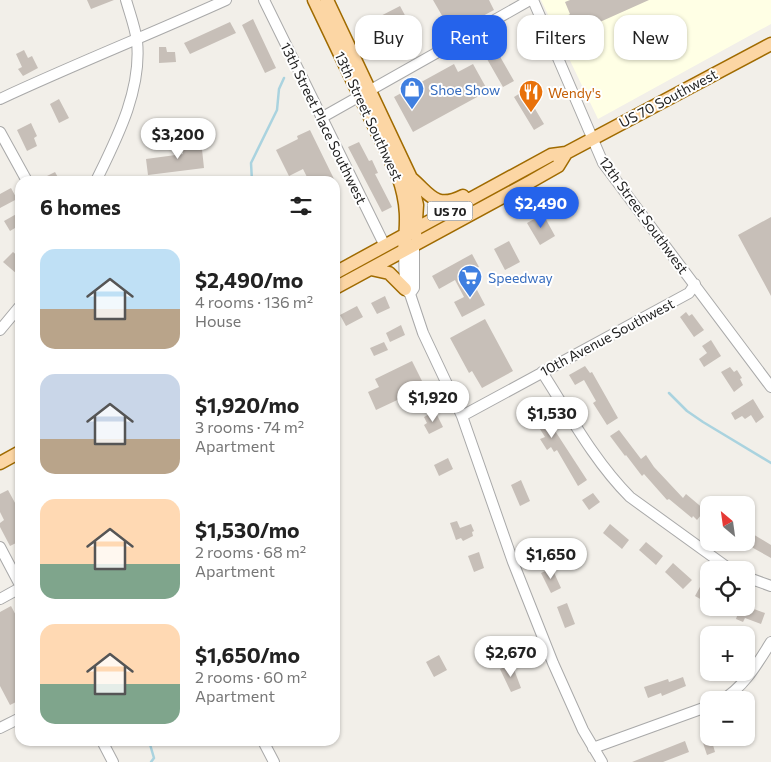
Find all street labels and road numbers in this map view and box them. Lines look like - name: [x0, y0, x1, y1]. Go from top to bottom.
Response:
- street label: 13th Street Place Southwest: [277, 39, 371, 207]
- street label: 13th Street Southwest: [331, 48, 407, 184]
- street label: US 70 Southwest: [616, 65, 720, 131]
- street label: 12th Street Southwest: [596, 153, 692, 277]
- road number: US 70: [428, 202, 472, 220]
- street label: 10th Avenue Southwest: [537, 294, 677, 380]

